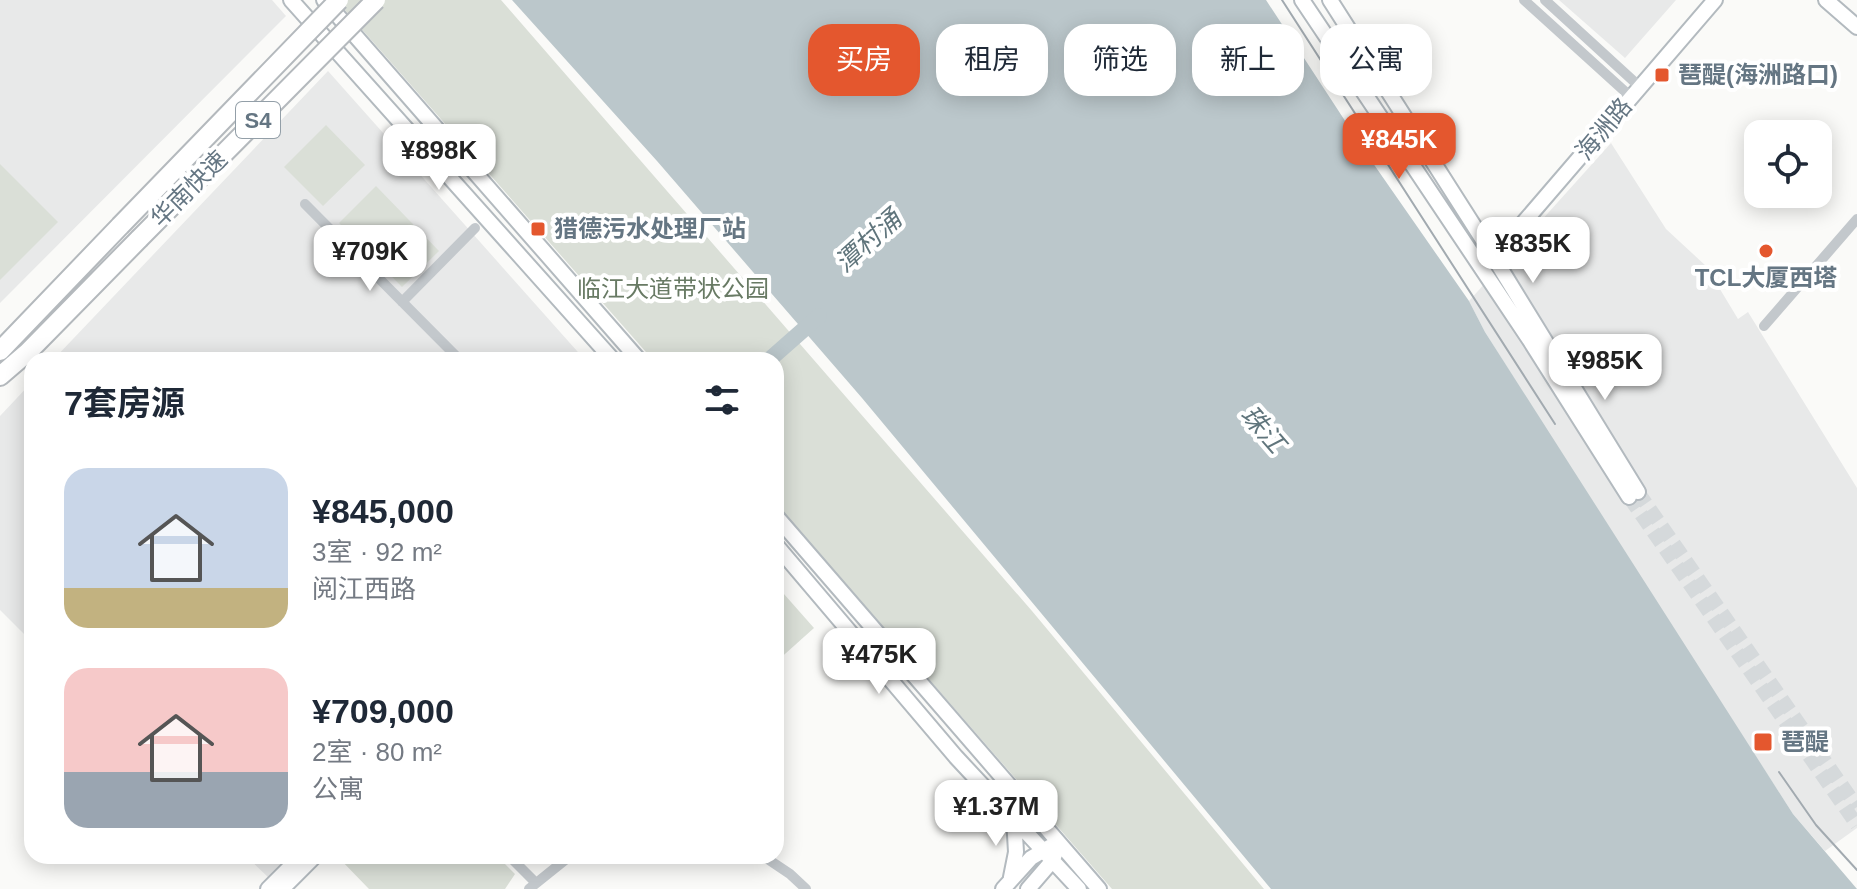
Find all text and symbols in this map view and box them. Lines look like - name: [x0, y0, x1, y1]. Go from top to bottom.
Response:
- chip: 买房: [808, 24, 920, 96]
- chip: 租房: [936, 24, 1048, 96]
- chip: 筛选: [1064, 24, 1176, 96]
- chip: 新上: [1192, 24, 1304, 96]
- chip: 公寓: [1320, 24, 1432, 96]
- place label: 琶醍(海洲路口): [1678, 61, 1838, 88]
- marker: 琶醍(海洲路口): [1653, 66, 1671, 84]
- street label: 海洲路: [1570, 92, 1637, 165]
- road number: S4: [236, 102, 280, 138]
- pin: ¥845K: [1343, 113, 1455, 181]
- map controls: [1744, 120, 1832, 208]
- button: locate: [1744, 120, 1832, 208]
- pin: ¥898K: [383, 124, 495, 192]
- text: ¥845K: [1361, 124, 1437, 154]
- text: ¥898K: [401, 135, 477, 165]
- street label: 华南快速: [145, 145, 232, 232]
- water label: 潭村涌: [829, 202, 909, 278]
- place label: 猎德污水处理厂站: [554, 215, 746, 242]
- pin: ¥835K: [1477, 217, 1589, 285]
- marker: 猎德污水处理厂站: [529, 220, 547, 238]
- pin: ¥709K: [314, 225, 426, 293]
- text: ¥835K: [1495, 228, 1571, 258]
- text: ¥709K: [332, 236, 408, 266]
- marker: TCL大厦西塔: [1757, 242, 1775, 260]
- place label: TCL大厦西塔: [1695, 264, 1837, 291]
- park label: 临江大道带状公园: [577, 275, 769, 302]
- pin: ¥985K: [1549, 334, 1661, 402]
- text: ¥985K: [1567, 345, 1643, 375]
- icon: filters: [700, 378, 744, 422]
- text: 7套房源: [64, 384, 185, 422]
- water label: 珠江: [1235, 400, 1293, 461]
- text: ¥845,000: [312, 492, 454, 530]
- icon: home: [128, 500, 224, 596]
- text: 3室 · 92 m²: [312, 537, 442, 567]
- text: 阅江西路: [312, 574, 416, 604]
- pin: ¥475K: [823, 628, 935, 696]
- text: ¥475K: [841, 639, 917, 669]
- text: ¥709,000: [312, 692, 454, 730]
- icon: home: [128, 700, 224, 796]
- place label: 琶醍: [1781, 728, 1829, 755]
- marker: 琶醍: [1752, 731, 1774, 753]
- text: 2室 · 80 m²: [312, 737, 442, 767]
- text: 公寓: [312, 774, 364, 804]
- pin: ¥1.37M: [931, 780, 1061, 848]
- text: ¥1.37M: [953, 791, 1039, 821]

